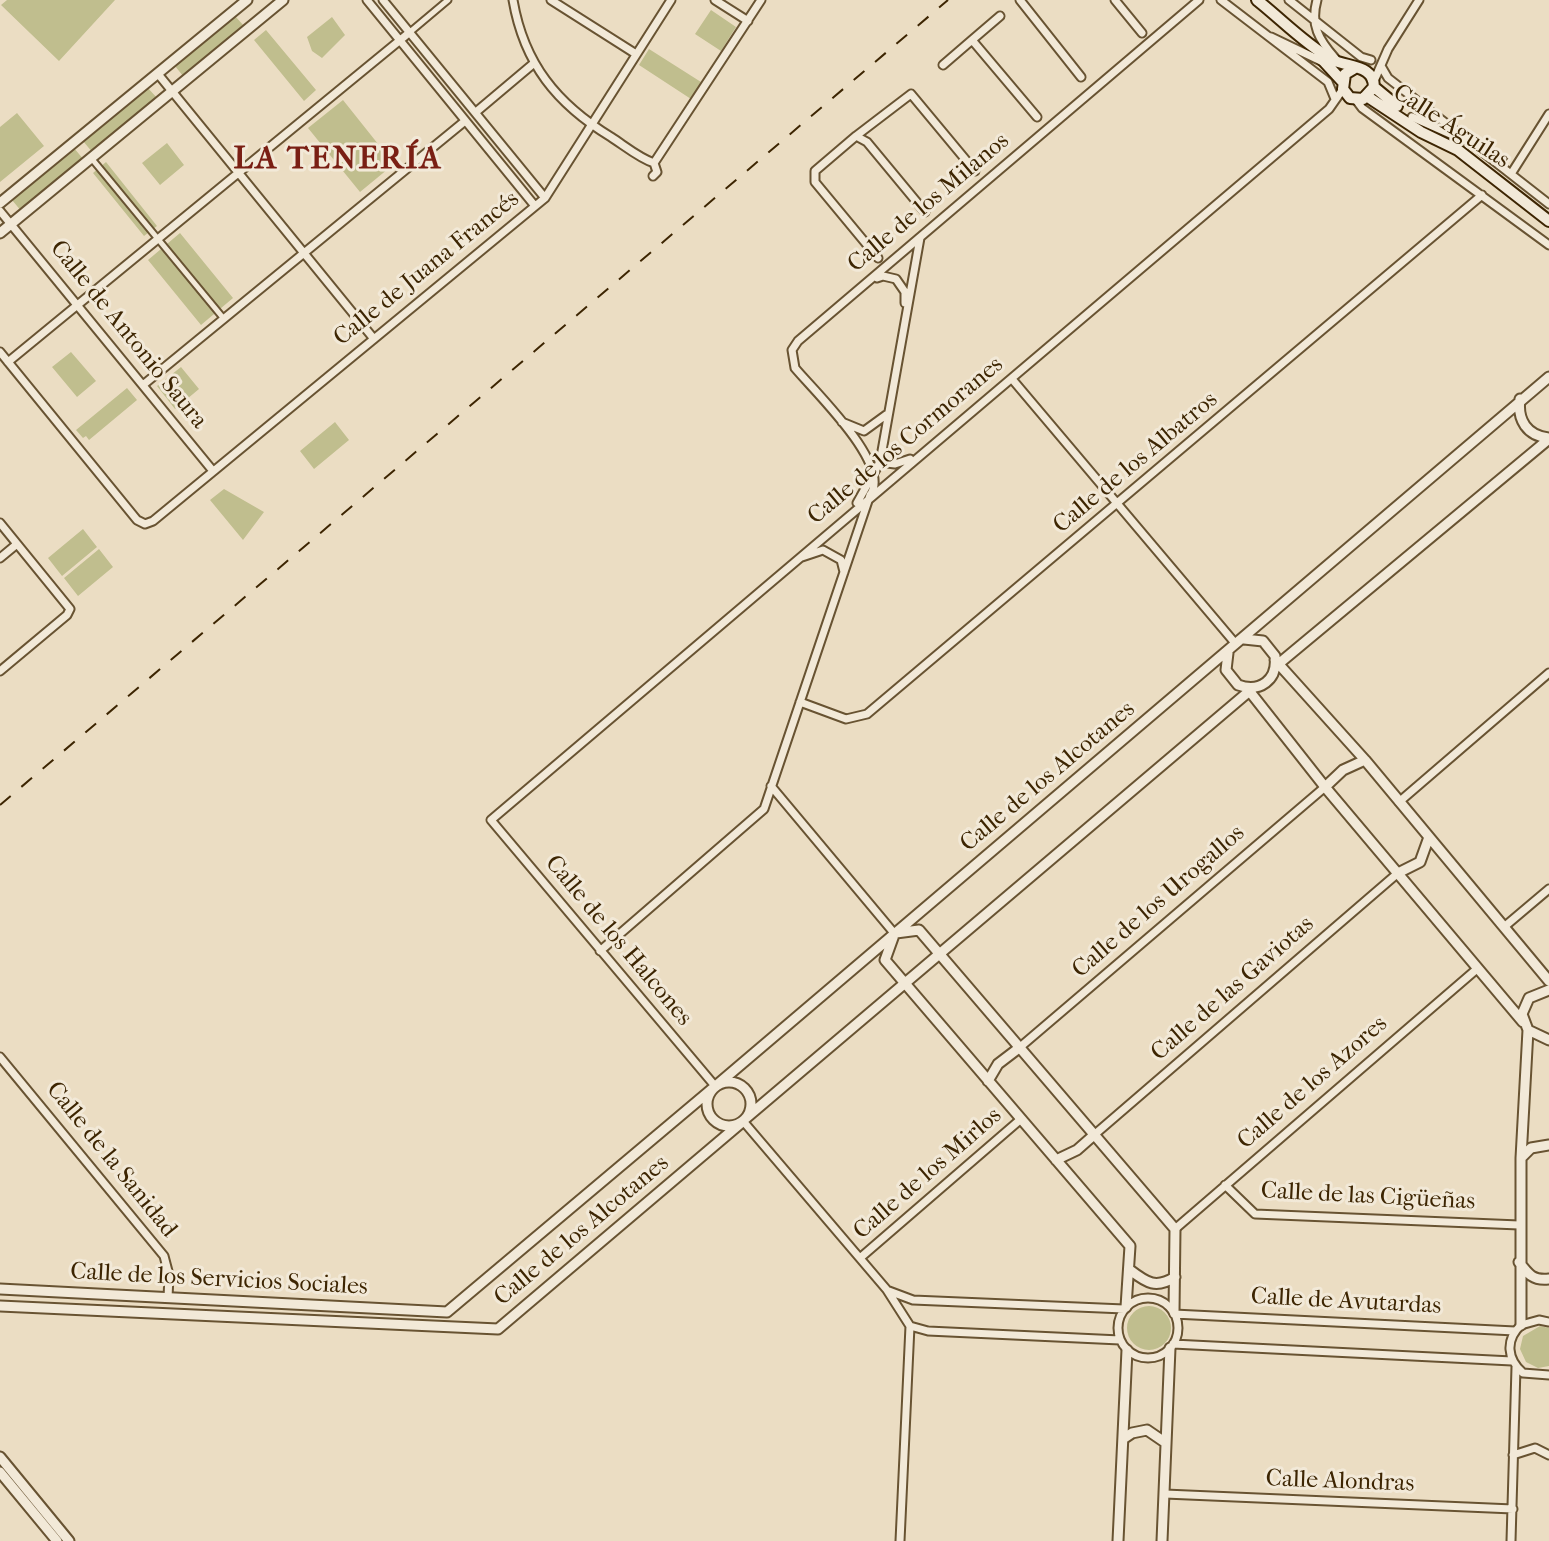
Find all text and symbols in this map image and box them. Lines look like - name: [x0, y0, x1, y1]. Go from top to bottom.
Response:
- street label: Calle Águilas: [1387, 79, 1515, 175]
- street label: Calle de los Milanos: [842, 127, 1016, 279]
- district label: LA TENERÍA: [234, 141, 442, 179]
- street label: Calle de Juana Francés: [328, 185, 526, 353]
- street label: Calle de Antonio Saura: [43, 235, 213, 435]
- street label: Calle de los Cormoranes: [802, 351, 1010, 531]
- street label: Calle de los Albatros: [1048, 386, 1224, 540]
- street label: Calle de los Alcotanes: [955, 696, 1141, 858]
- street label: Calle de los Urogallos: [1067, 819, 1251, 985]
- street label: Calle de los Halcones: [538, 850, 698, 1032]
- street label: Calle de las Gaviotas: [1146, 910, 1320, 1068]
- street label: Calle de los Azores: [1232, 1010, 1394, 1156]
- street label: Calle de la Sanidad: [39, 1076, 183, 1244]
- street label: Calle de los Mirlos: [848, 1102, 1008, 1246]
- street label: Calle de los Alcotanes: [489, 1150, 675, 1312]
- street label: Calle de las Cigüeñas: [1260, 1177, 1476, 1217]
- street label: Calle de los Servicios Sociales: [70, 1258, 368, 1302]
- street label: Calle de Avutardas: [1250, 1283, 1442, 1321]
- street label: Calle Alondras: [1265, 1465, 1415, 1499]

